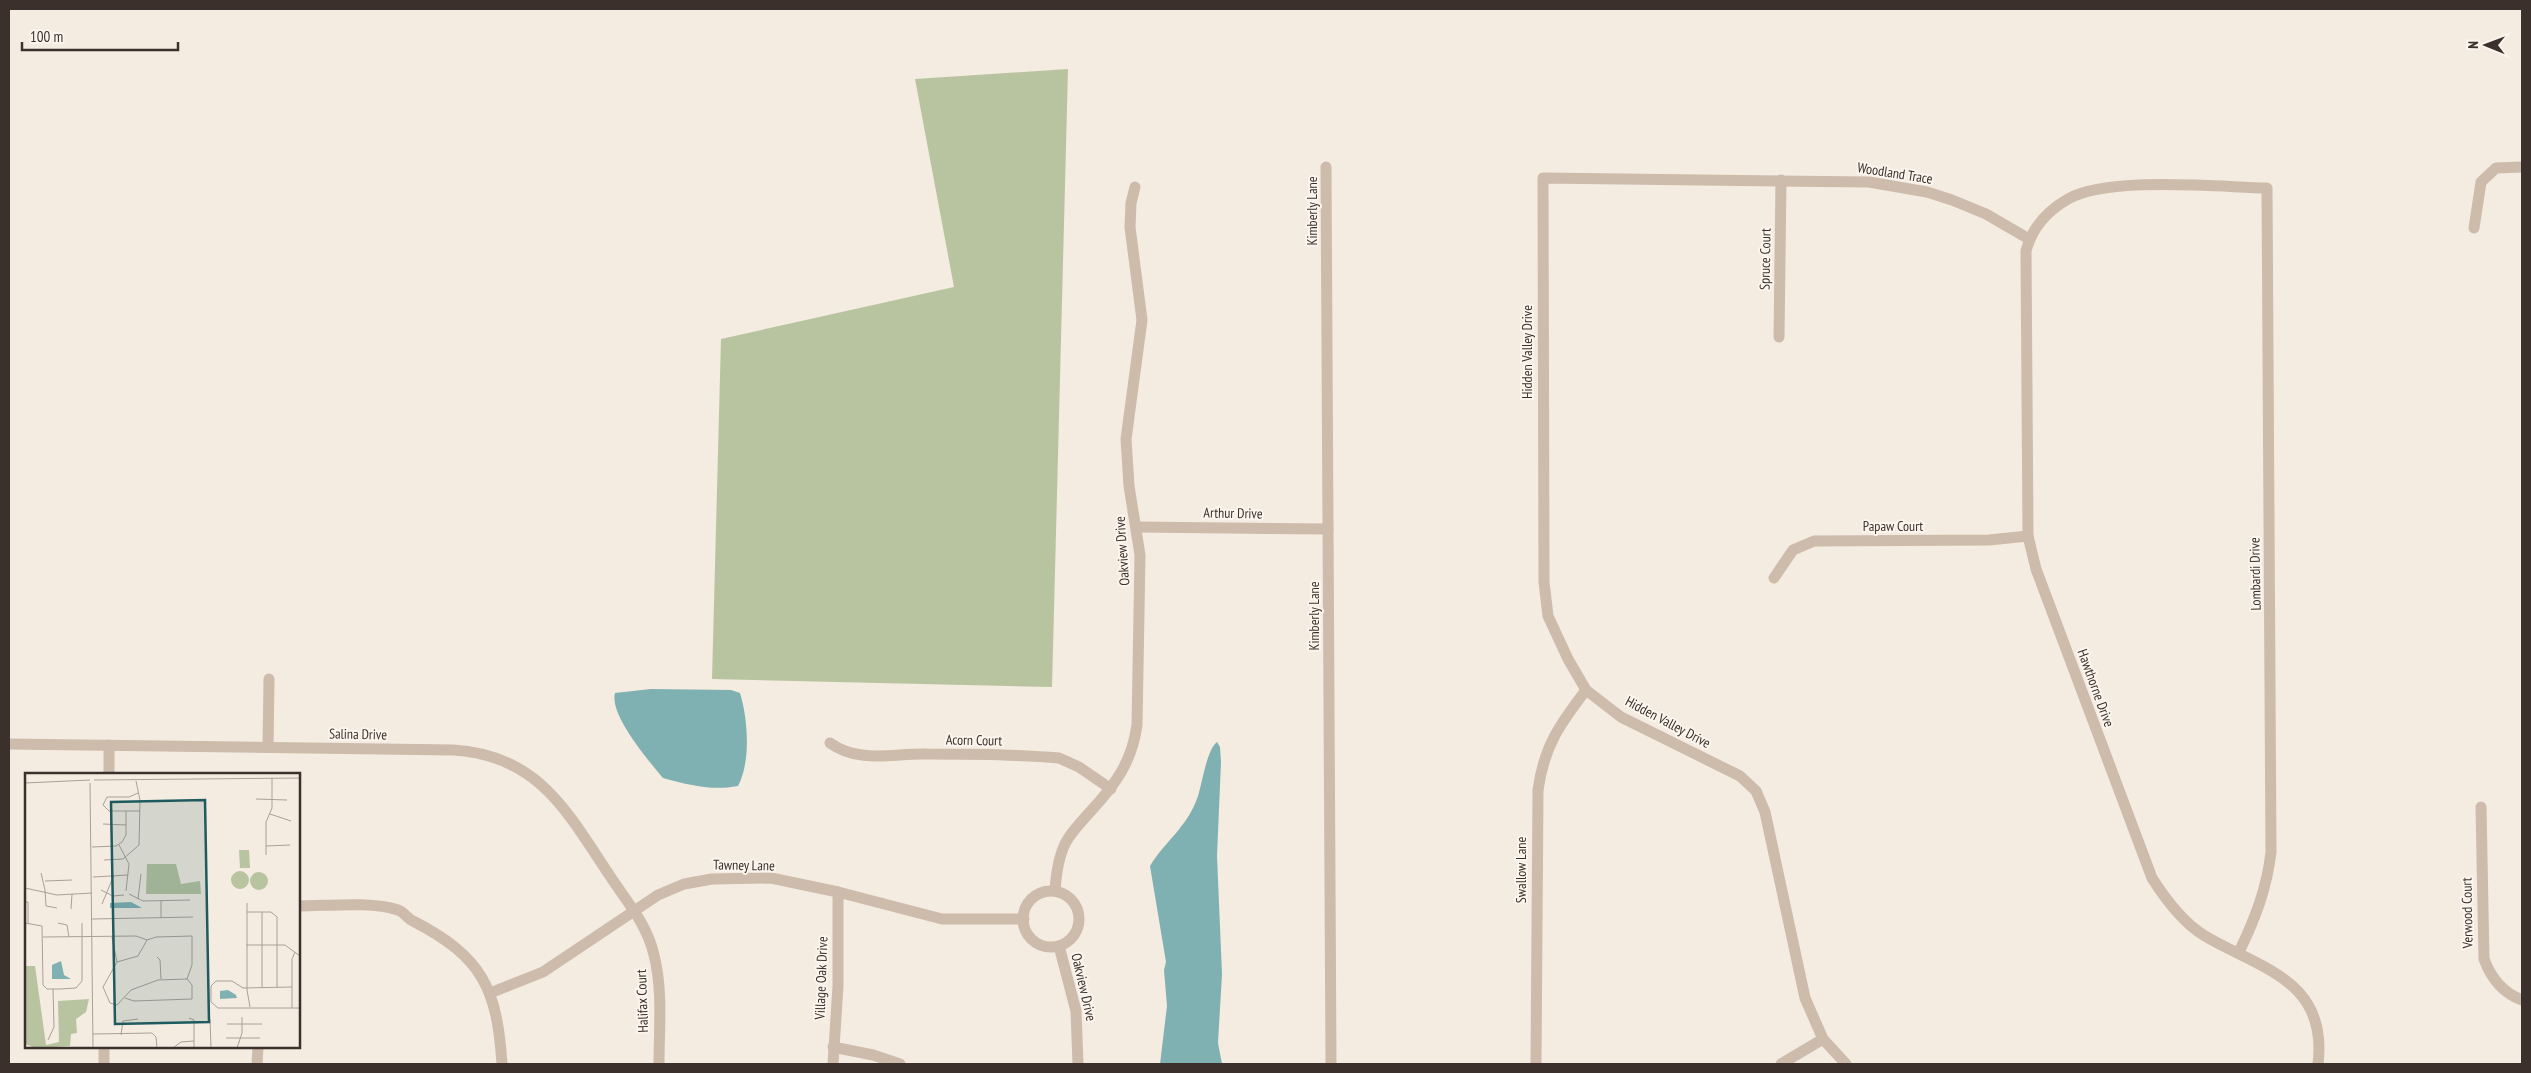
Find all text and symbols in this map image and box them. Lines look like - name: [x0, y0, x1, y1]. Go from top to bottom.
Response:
- scale bar: [22, 20, 179, 52]
- north arrow: [2461, 20, 2511, 70]
- text: 100 m: [30, 27, 63, 46]
- text: N: [2464, 41, 2482, 49]
- street label: Woodland Trace: [1856, 158, 1934, 188]
- street label: Kimberly Lane: [1303, 176, 1321, 245]
- street label: Spruce Court: [1755, 228, 1775, 290]
- street label: Hidden Valley Drive: [1518, 305, 1536, 399]
- street label: Arthur Drive: [1203, 503, 1263, 523]
- street label: Oakview Drive: [1111, 516, 1133, 586]
- street label: Papaw Court: [1863, 517, 1923, 535]
- street label: Lombardi Drive: [2245, 537, 2265, 611]
- street label: Kimberly Lane: [1305, 581, 1323, 650]
- street label: Hawthorne Drive: [2074, 647, 2118, 730]
- street label: Hidden Valley Drive: [1622, 692, 1714, 752]
- street label: Salina Drive: [329, 724, 387, 744]
- street label: Acorn Court: [946, 731, 1002, 749]
- inset map: [25, 773, 300, 1048]
- street label: Swallow Lane: [1512, 837, 1530, 903]
- street label: Tawney Lane: [713, 855, 775, 875]
- street label: Verwood Court: [2457, 877, 2477, 950]
- street label: Village Oak Drive: [811, 936, 831, 1021]
- street label: Oakview Drive: [1067, 951, 1101, 1023]
- street label: Halifax Court: [632, 969, 652, 1033]

